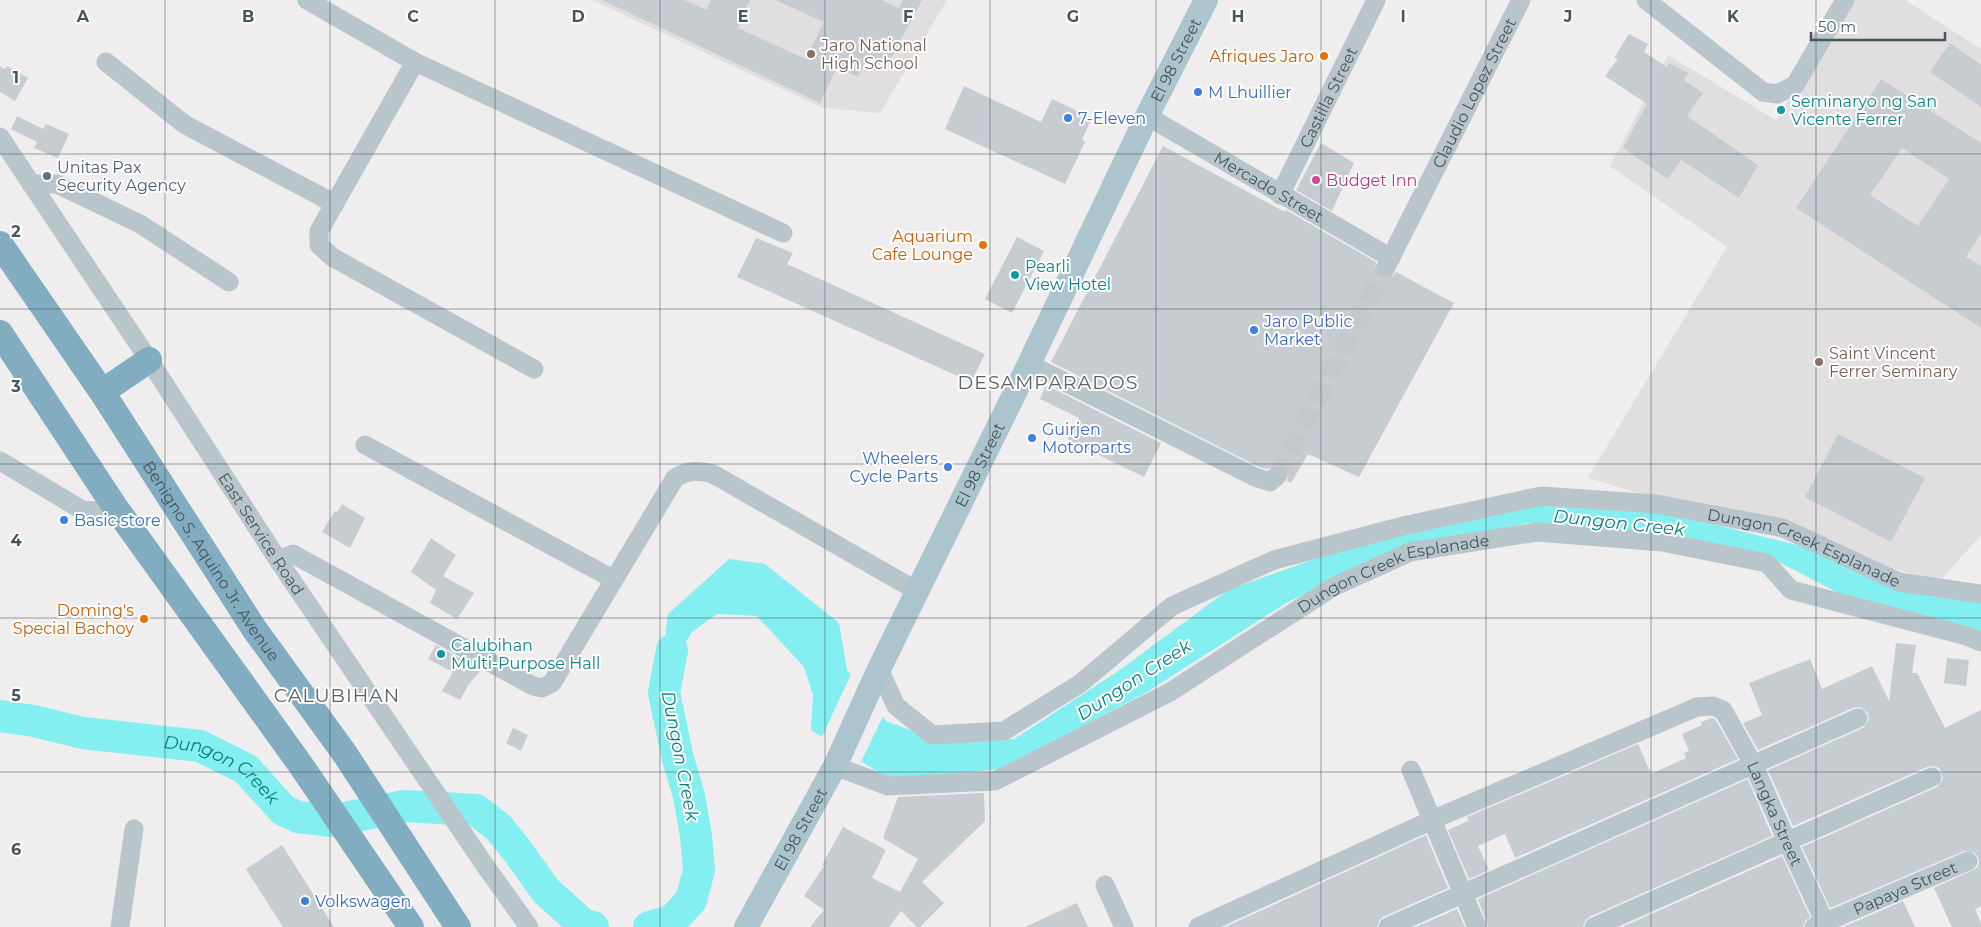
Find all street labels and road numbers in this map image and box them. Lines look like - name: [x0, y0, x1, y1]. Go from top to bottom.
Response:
- street label: El 98 Street: [1146, 14, 1205, 105]
- street label: Claudio Lopez Street: [1428, 14, 1520, 171]
- street label: Castilla Street: [1295, 43, 1361, 151]
- street label: Mercado Street: [1211, 148, 1327, 226]
- street label: El 98 Street: [951, 419, 1008, 510]
- street label: Benigno S. Aquino Jr. Avenue: [139, 457, 284, 665]
- street label: East Service Road: [215, 469, 308, 598]
- street label: Dungon Creek Esplanade: [1706, 504, 1904, 591]
- street label: Dungon Creek Esplanade: [1294, 530, 1491, 617]
- street label: Langka Street: [1743, 758, 1807, 869]
- street label: El 98 Street: [770, 784, 831, 874]
- street label: Papaya Street: [1850, 857, 1960, 919]

